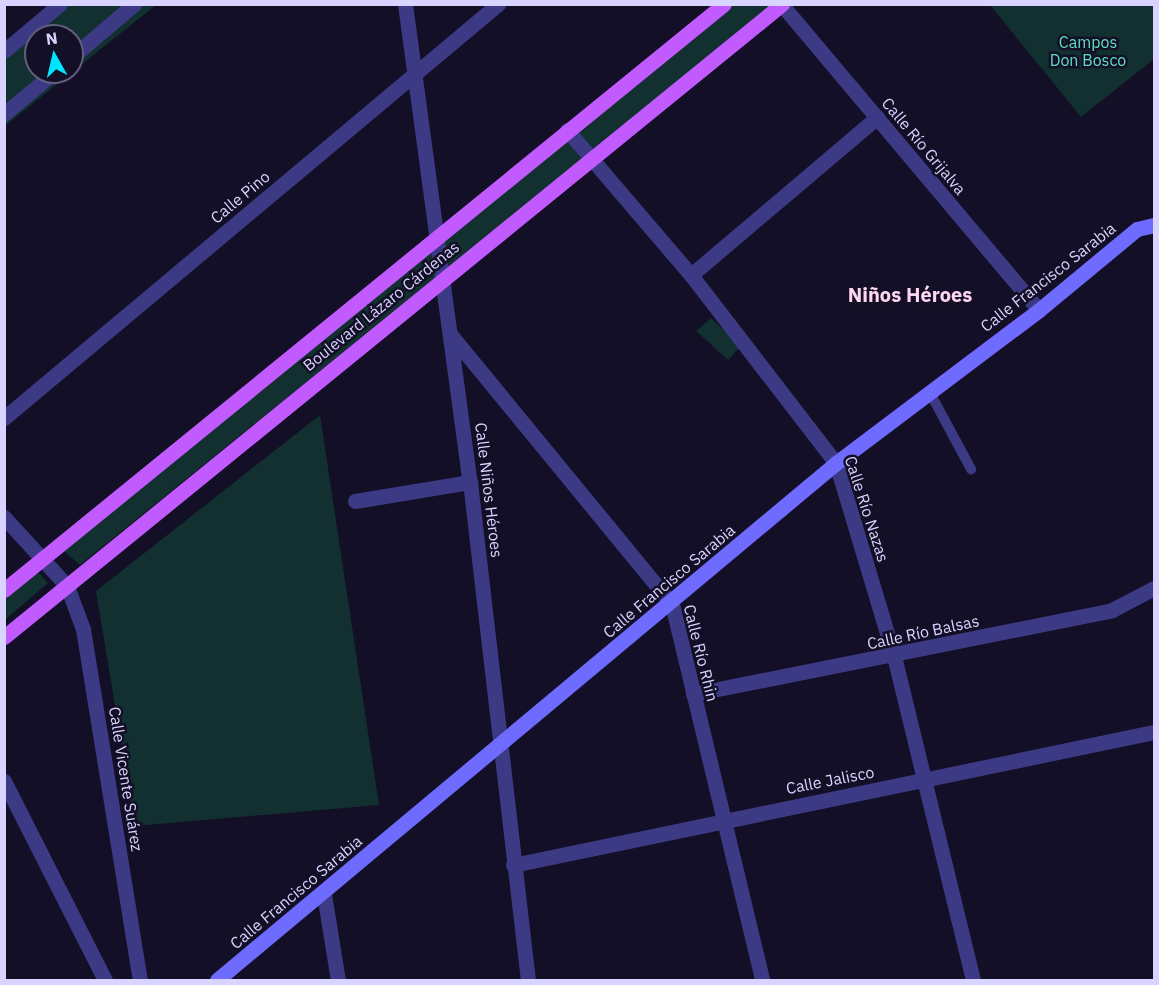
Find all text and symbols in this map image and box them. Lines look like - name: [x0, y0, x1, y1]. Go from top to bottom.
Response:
- north arrow: [24, 24, 84, 84]
- text: N: [45, 27, 59, 49]
- park label: Campos Don Bosco: [1050, 32, 1126, 70]
- street label: Calle Río Grijalva: [878, 94, 970, 198]
- street label: Calle Pino: [206, 167, 274, 227]
- street label: Calle Francisco Sarabia: [977, 218, 1119, 336]
- street label: Boulevard Lázaro Cárdenas: [299, 237, 463, 375]
- district label: Niños Héroes: [848, 282, 972, 306]
- street label: Calle Niños Héroes: [471, 421, 507, 559]
- street label: Calle Río Nazas: [841, 454, 893, 564]
- street label: Calle Francisco Sarabia: [599, 520, 739, 642]
- street label: Calle Río Rhin: [680, 603, 722, 703]
- street label: Calle Río Balsas: [865, 611, 981, 653]
- street label: Calle Vicente Suárez: [105, 705, 147, 853]
- street label: Calle Jalisco: [784, 762, 876, 798]
- street label: Calle Francisco Sarabia: [226, 831, 366, 953]

